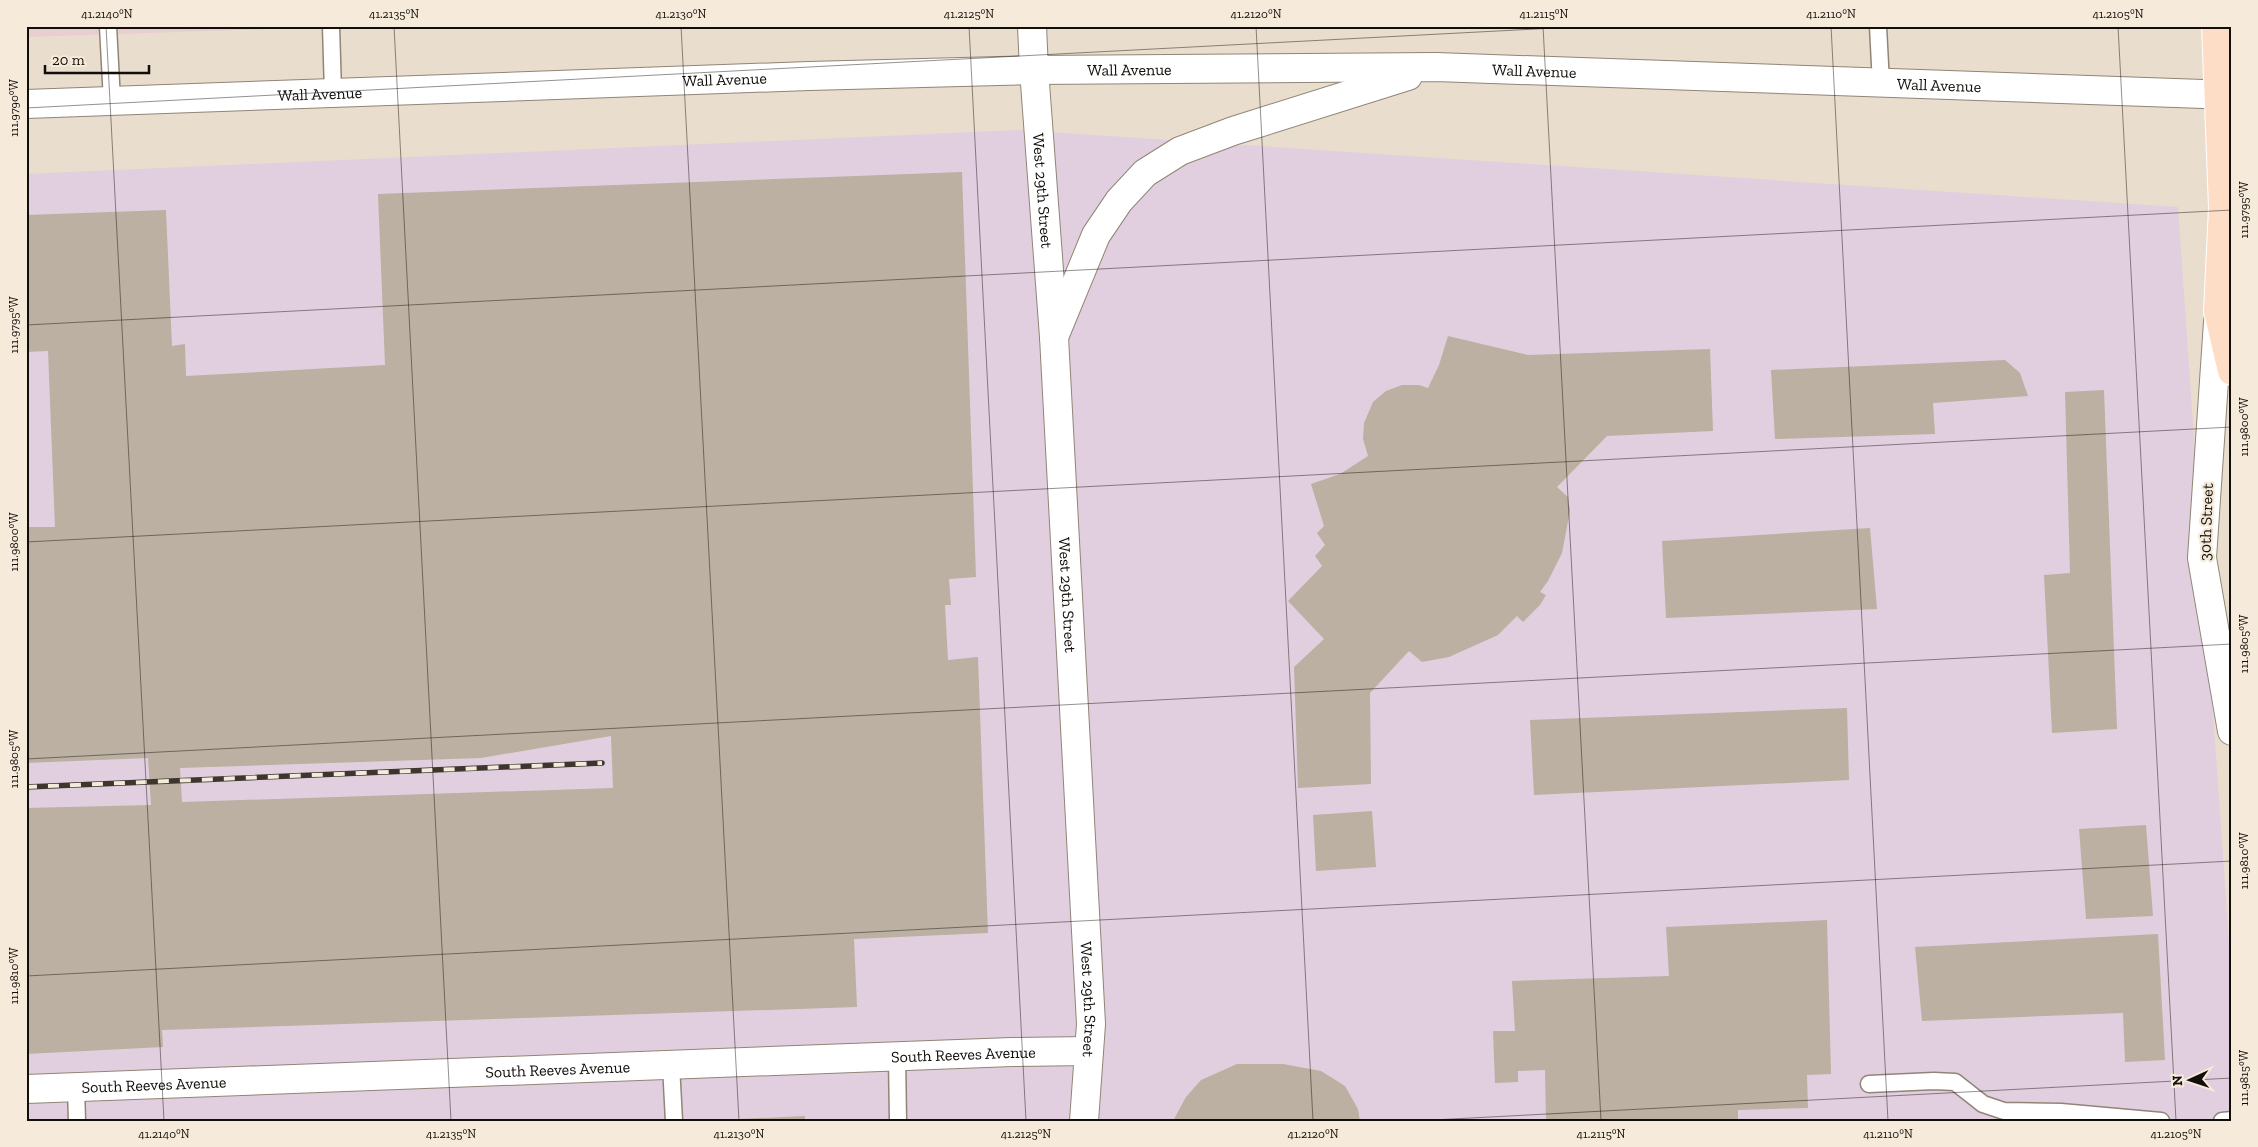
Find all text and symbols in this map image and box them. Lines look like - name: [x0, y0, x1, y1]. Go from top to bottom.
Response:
- text: 41.2140°N: [81, 7, 133, 21]
- text: 41.2135°N: [369, 7, 419, 21]
- text: 41.2130°N: [656, 7, 707, 21]
- text: 41.2125°N: [944, 7, 994, 21]
- text: 41.2120°N: [1230, 7, 1282, 21]
- text: 41.2115°N: [1520, 7, 1569, 21]
- text: 41.2110°N: [1806, 7, 1856, 21]
- text: 41.2105°N: [2092, 7, 2144, 21]
- scale bar: [45, 42, 149, 74]
- text: 20 m: [52, 51, 85, 69]
- street label: Wall Avenue: [1087, 59, 1172, 79]
- street label: Wall Avenue: [1492, 59, 1577, 81]
- street label: Wall Avenue: [682, 68, 767, 90]
- street label: Wall Avenue: [1897, 74, 1982, 96]
- text: 111.9790°W: [7, 78, 21, 137]
- street label: Wall Avenue: [277, 82, 362, 104]
- street label: West 29th Street: [1029, 132, 1057, 249]
- text: 111.9795°W: [2237, 181, 2251, 238]
- text: 111.9795°W: [7, 296, 21, 353]
- text: 111.9800°W: [2237, 397, 2251, 457]
- street label: 30th Street: [2195, 483, 2217, 561]
- text: 111.9800°W: [7, 512, 21, 572]
- street label: West 29th Street: [1055, 537, 1080, 653]
- text: 111.9805°W: [2237, 614, 2251, 673]
- text: 111.9805°W: [7, 729, 21, 788]
- text: 111.9810°W: [2237, 832, 2251, 889]
- street label: West 29th Street: [1077, 941, 1101, 1058]
- text: 111.9810°W: [7, 947, 21, 1004]
- street label: South Reeves Avenue: [891, 1042, 1036, 1066]
- text: 111.9815°W: [2237, 1049, 2251, 1106]
- north arrow: [2166, 1054, 2216, 1104]
- street label: South Reeves Avenue: [485, 1057, 630, 1081]
- street label: South Reeves Avenue: [81, 1072, 227, 1096]
- text: N: [2169, 1075, 2186, 1086]
- text: 41.2140°N: [138, 1127, 190, 1141]
- text: 41.2135°N: [426, 1127, 476, 1141]
- text: 41.2130°N: [714, 1127, 765, 1141]
- text: 41.2125°N: [1001, 1127, 1051, 1141]
- text: 41.2120°N: [1287, 1127, 1339, 1141]
- text: 41.2115°N: [1577, 1127, 1626, 1141]
- text: 41.2110°N: [1863, 1127, 1913, 1141]
- text: 41.2105°N: [2150, 1127, 2202, 1141]

